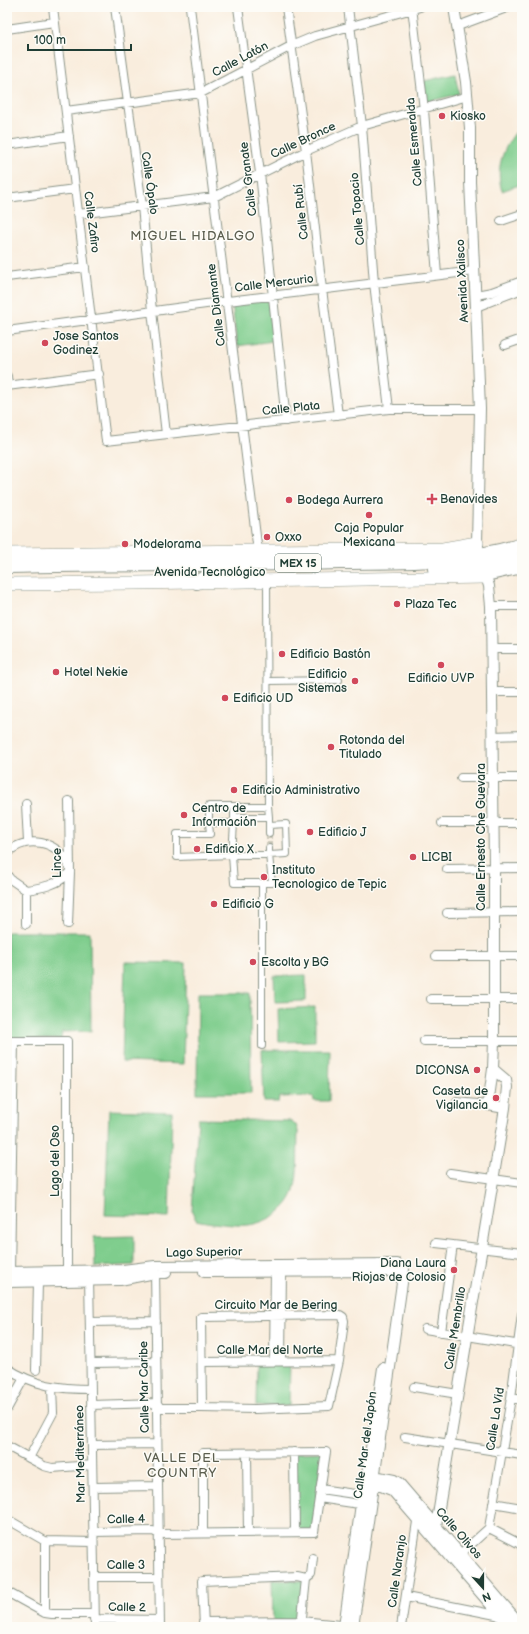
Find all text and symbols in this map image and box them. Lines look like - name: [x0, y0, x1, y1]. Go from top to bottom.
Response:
- scale bar: [28, 26, 131, 52]
- text: 100 m: [34, 33, 66, 48]
- street label: Calle Latón: [210, 38, 271, 80]
- street label: Calle Esmeralda: [403, 97, 426, 187]
- place label: Kiosko: [450, 109, 486, 124]
- marker: Kiosko: [437, 111, 447, 121]
- street label: Calle Bronce: [268, 119, 338, 162]
- street label: Calle Granate: [236, 141, 261, 217]
- street label: Calle Ópalo: [138, 150, 163, 216]
- street label: Calle Topacio: [347, 172, 368, 246]
- street label: Calle Rubí: [291, 183, 312, 240]
- street label: Calle Zafiro: [80, 190, 103, 254]
- district label: MIGUEL HIDALGO: [130, 228, 256, 244]
- street label: Avenida Xalisco: [453, 239, 472, 323]
- street label: Calle Diamante: [204, 263, 229, 347]
- street label: Calle Mercurio: [234, 271, 315, 296]
- place label: Jose Santos Godinez: [53, 329, 119, 358]
- marker: Jose Santos Godinez: [40, 338, 50, 348]
- street label: Calle Plata: [261, 398, 321, 419]
- place label: Benavides: [440, 492, 497, 507]
- place label: Bodega Aurrera: [297, 493, 384, 508]
- marker: Benavides: [427, 494, 437, 504]
- marker: Bodega Aurrera: [284, 495, 294, 505]
- marker: Caja Popular Mexicana: [364, 510, 374, 520]
- place label: Caja Popular Mexicana: [334, 521, 404, 550]
- place label: Oxxo: [275, 530, 302, 545]
- marker: Oxxo: [262, 532, 272, 542]
- place label: Modelorama: [133, 537, 201, 552]
- marker: Modelorama: [120, 539, 130, 549]
- road number: MEX 15: [275, 554, 321, 572]
- street label: Avenida Tecnológico: [154, 565, 266, 580]
- place label: Plaza Tec: [405, 597, 457, 612]
- marker: Plaza Tec: [392, 599, 402, 609]
- place label: Edificio Bastón: [290, 647, 371, 662]
- marker: Edificio Bastón: [277, 649, 287, 659]
- marker: Edificio UVP: [436, 660, 446, 670]
- place label: Hotel Nekie: [64, 665, 128, 680]
- marker: Hotel Nekie: [51, 667, 61, 677]
- place label: Edificio Sistemas: [298, 667, 347, 696]
- place label: Edificio UVP: [408, 671, 475, 686]
- marker: Edificio Sistemas: [350, 676, 360, 686]
- place label: Edificio UD: [233, 691, 293, 706]
- marker: Edificio UD: [220, 693, 230, 703]
- place label: Rotonda del Titulado: [339, 733, 405, 762]
- marker: Rotonda del Titulado: [326, 742, 336, 752]
- street label: Calle Ernesto Che Guevara: [474, 763, 489, 911]
- place label: Edificio Administrativo: [242, 783, 360, 798]
- marker: Edificio Administrativo: [229, 785, 239, 795]
- place label: Centro de Información: [192, 801, 257, 830]
- marker: Centro de Información: [179, 810, 189, 820]
- place label: Edificio J: [318, 825, 367, 840]
- marker: Edificio J: [305, 827, 315, 837]
- place label: Edificio X: [205, 842, 254, 857]
- marker: Edificio X: [192, 844, 202, 854]
- street label: Lince: [50, 848, 65, 878]
- place label: LICBI: [421, 850, 452, 865]
- marker: LICBI: [408, 852, 418, 862]
- place label: Instituto Tecnologico de Tepic: [272, 863, 387, 892]
- marker: Instituto Tecnologico de Tepic: [259, 872, 269, 882]
- place label: Edificio G: [222, 897, 274, 912]
- marker: Edificio G: [209, 899, 219, 909]
- place label: Escolta y BG: [261, 955, 329, 970]
- marker: Escolta y BG: [248, 957, 258, 967]
- place label: DICONSA: [415, 1063, 470, 1078]
- marker: DICONSA: [472, 1065, 482, 1075]
- place label: Caseta de Vigilancia: [432, 1084, 488, 1113]
- marker: Caseta de Vigilancia: [491, 1093, 501, 1103]
- street label: Lago del Oso: [48, 1125, 63, 1197]
- street label: Lago Superior: [166, 1244, 243, 1261]
- place label: Diana Laura Riojas de Colosio: [352, 1256, 446, 1285]
- marker: Diana Laura Riojas de Colosio: [449, 1265, 459, 1275]
- street label: Calle Membrillo: [441, 1285, 470, 1371]
- street label: Circuito Mar de Bering: [215, 1298, 337, 1313]
- street label: Calle Mar Caribe: [136, 1341, 153, 1433]
- street label: Calle Mar del Norte: [217, 1343, 323, 1358]
- street label: Calle La Vid: [483, 1386, 508, 1452]
- street label: Calle Mar del Japón: [351, 1390, 380, 1500]
- street label: Mar Mediterráneo: [72, 1405, 89, 1503]
- district label: VALLE DEL COUNTRY: [144, 1450, 220, 1481]
- street label: Calle Olivos: [432, 1504, 485, 1562]
- street label: Calle 4: [107, 1512, 146, 1527]
- street label: Calle Naranjo: [385, 1533, 410, 1609]
- street label: Calle 3: [107, 1558, 145, 1573]
- north arrow: [463, 1568, 503, 1608]
- text: N: [480, 1589, 493, 1604]
- street label: Calle 2: [108, 1600, 146, 1615]

